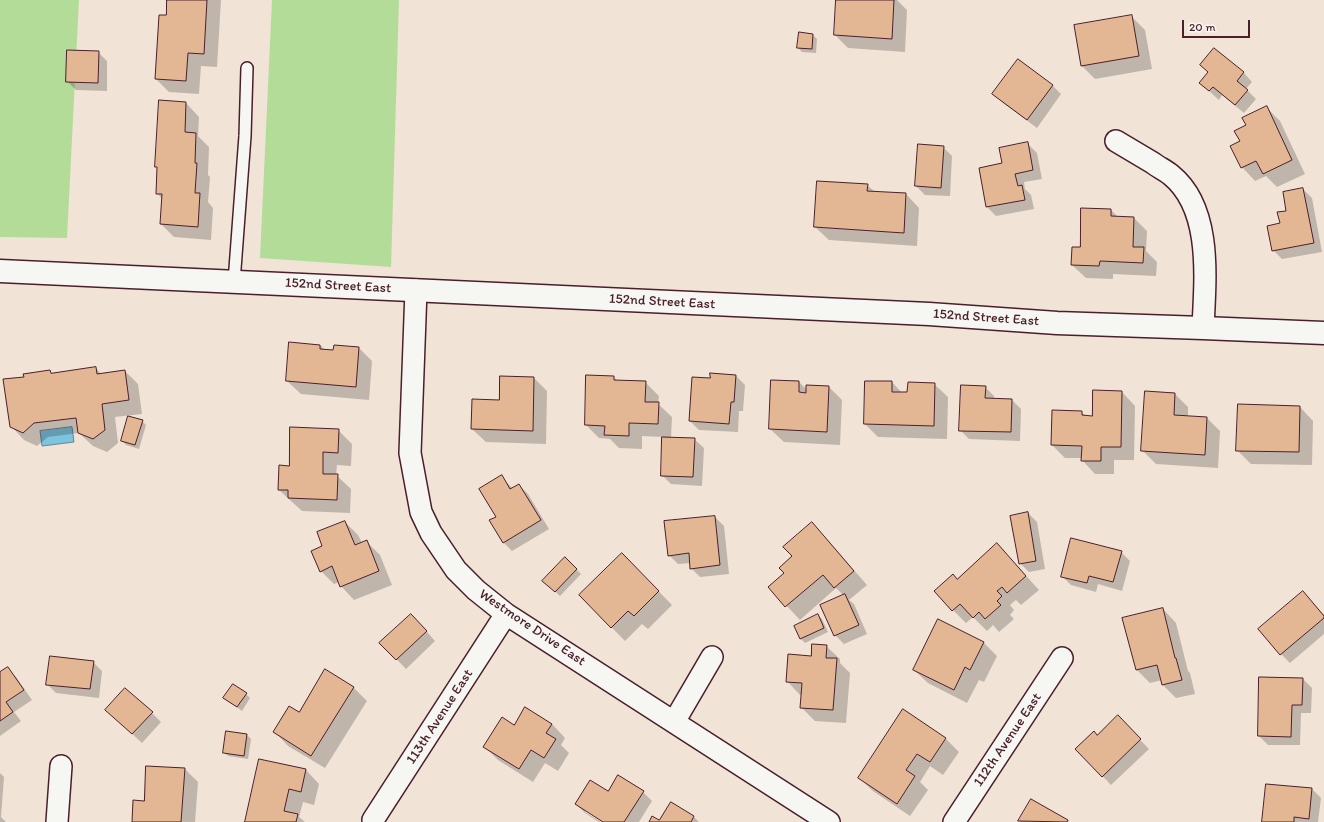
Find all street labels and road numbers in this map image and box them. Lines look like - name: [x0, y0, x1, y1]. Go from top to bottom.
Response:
- street label: 152nd Street East: [284, 275, 392, 297]
- street label: 152nd Street East: [608, 291, 716, 313]
- street label: 152nd Street East: [932, 306, 1040, 330]
- street label: Westmore Drive East: [475, 586, 589, 670]
- street label: 113th Avenue East: [403, 666, 477, 768]
- street label: 112th Avenue East: [970, 690, 1046, 790]

